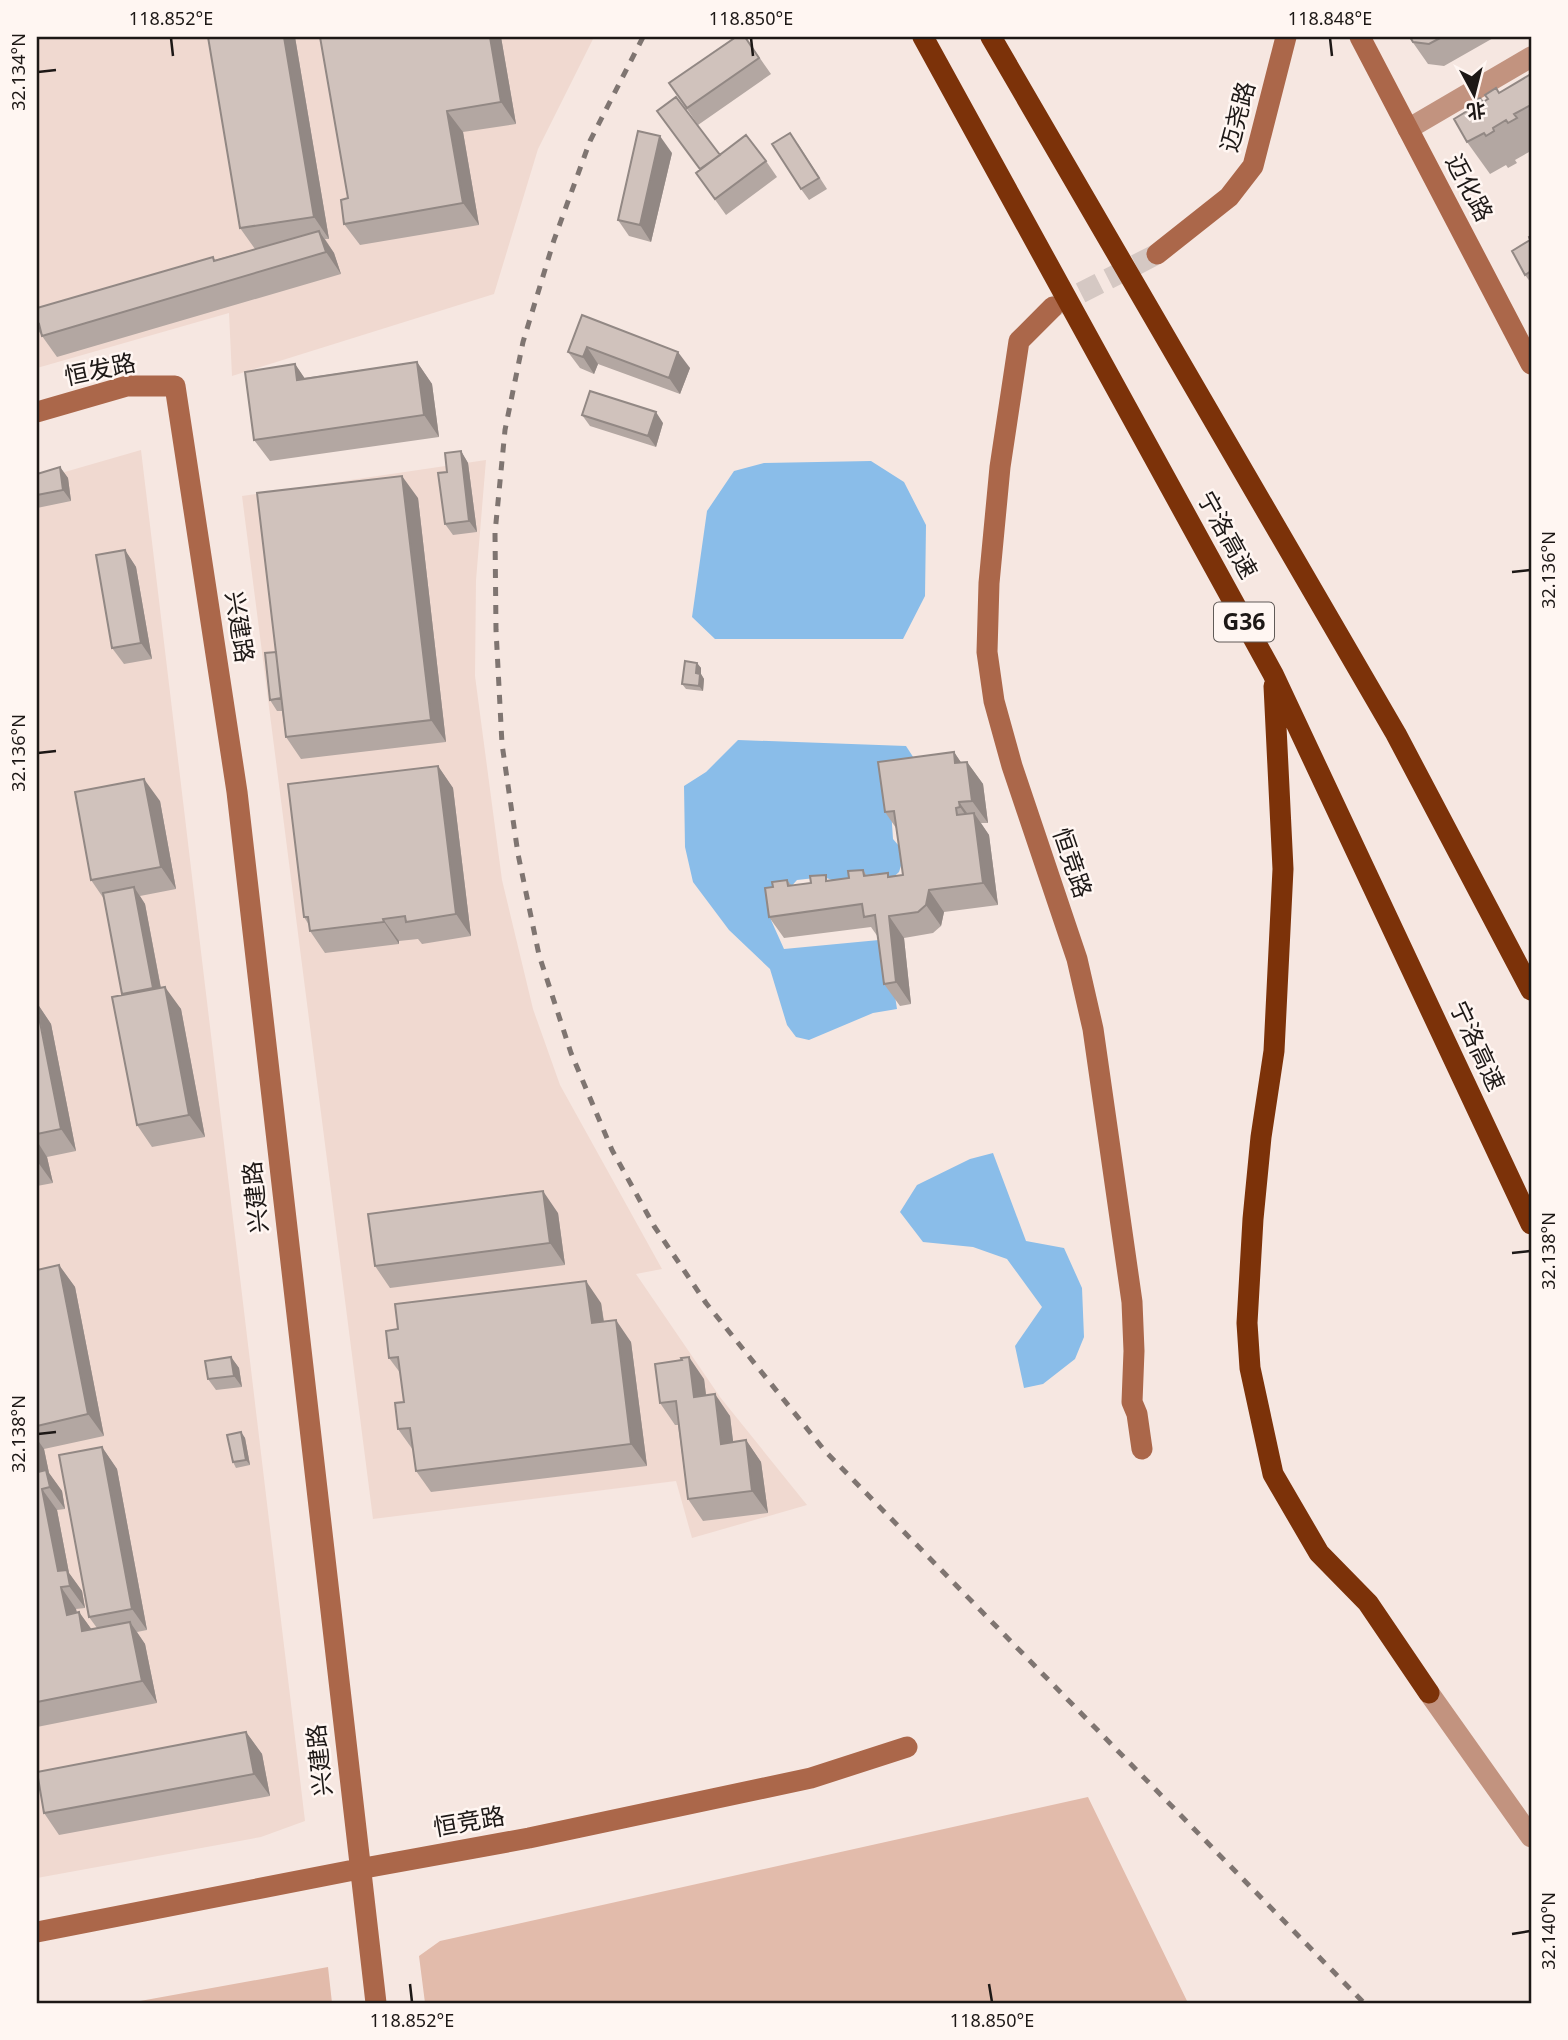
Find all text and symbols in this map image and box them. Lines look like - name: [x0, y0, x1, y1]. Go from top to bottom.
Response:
- text: 118.852°E: [129, 6, 213, 30]
- text: 118.850°E: [709, 6, 793, 30]
- text: 118.848°E: [1288, 6, 1372, 30]
- text: 32.134°N: [6, 33, 30, 111]
- north arrow: [1438, 60, 1508, 130]
- street label: 迈尧路: [1211, 78, 1262, 156]
- text: 北: [1465, 97, 1487, 125]
- street label: 迈化路: [1439, 148, 1502, 227]
- street label: 恒发路: [61, 345, 138, 392]
- street label: 宁洛高速: [1191, 484, 1266, 584]
- text: 32.136°N: [1536, 531, 1560, 609]
- street label: 兴建路: [219, 589, 262, 665]
- road number: G36: [1214, 602, 1274, 642]
- text: 32.136°N: [6, 714, 30, 792]
- street label: 恒竞路: [1046, 823, 1101, 902]
- street label: 宁洛高速: [1443, 995, 1514, 1096]
- street label: 兴建路: [234, 1160, 275, 1235]
- text: 32.138°N: [1536, 1212, 1560, 1290]
- text: 32.138°N: [6, 1395, 30, 1473]
- street label: 兴建路: [298, 1723, 339, 1798]
- street label: 恒竞路: [430, 1798, 507, 1843]
- text: 32.140°N: [1536, 1892, 1560, 1970]
- text: 118.852°E: [370, 2008, 454, 2032]
- text: 118.850°E: [950, 2008, 1034, 2032]

